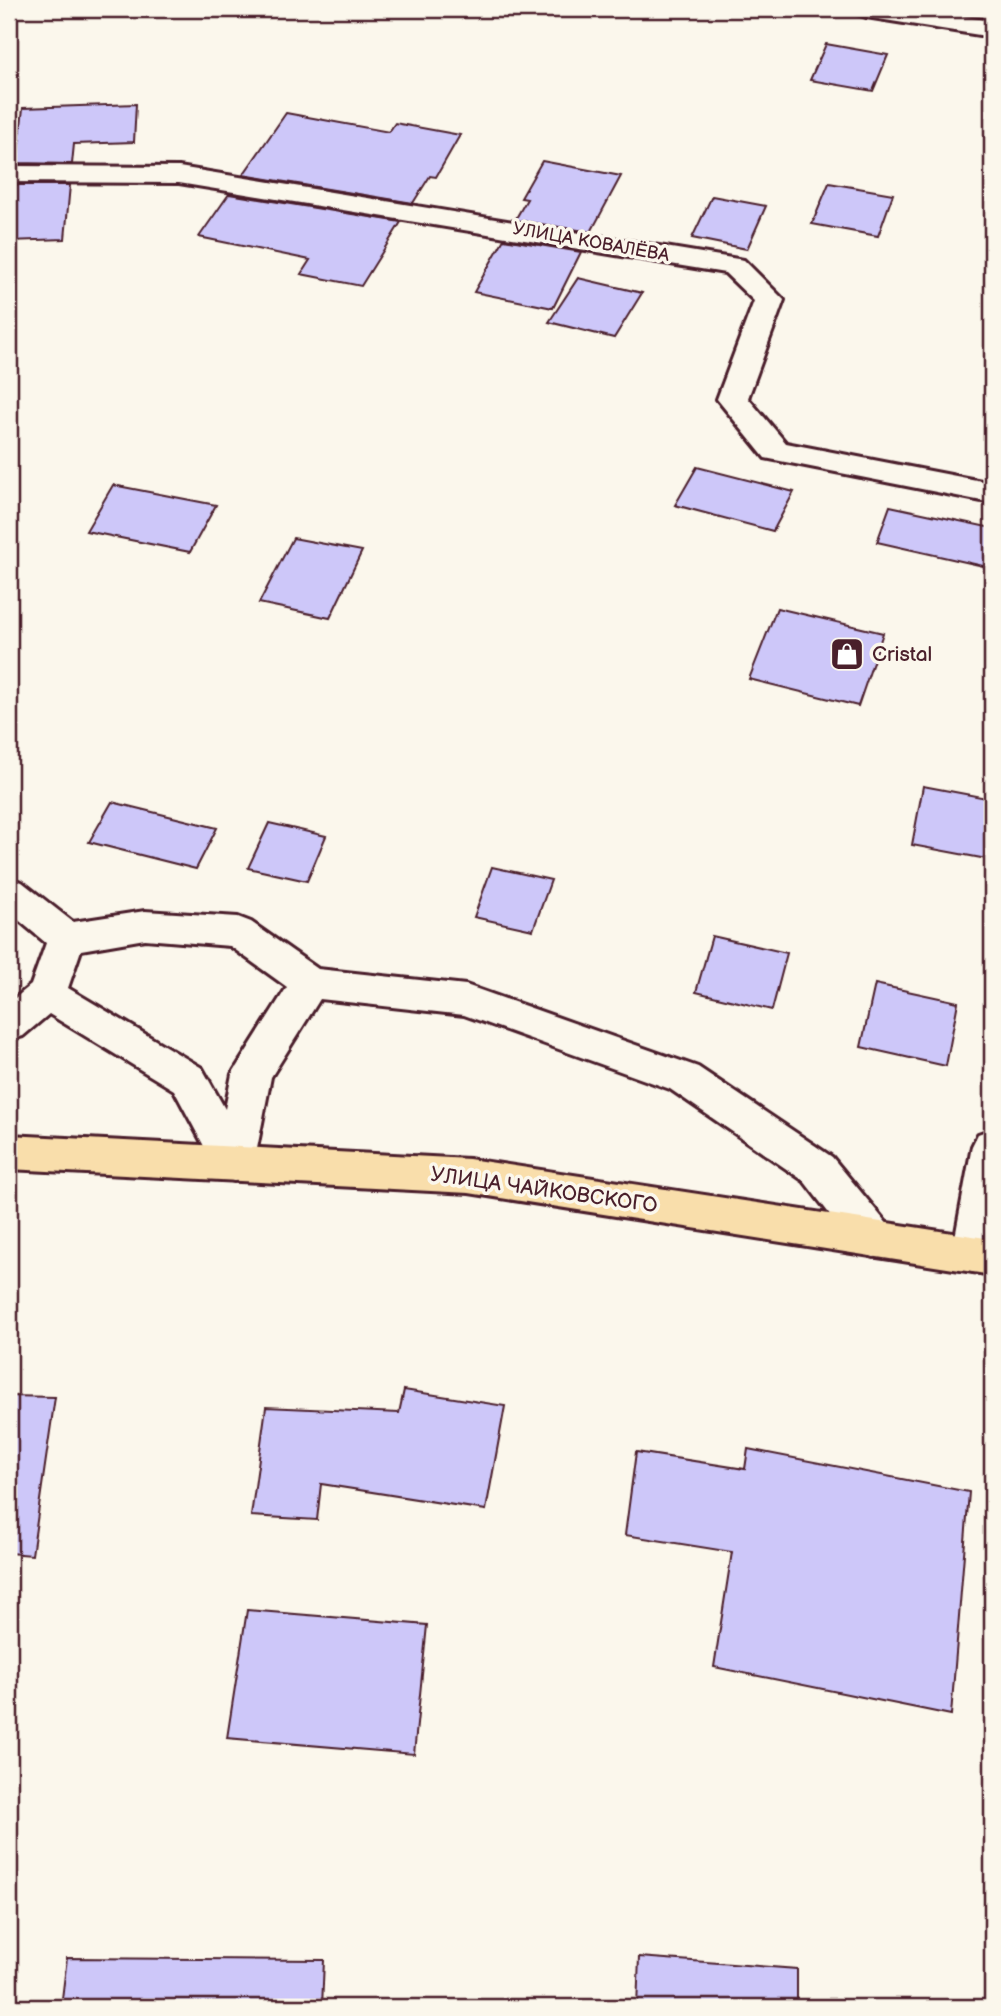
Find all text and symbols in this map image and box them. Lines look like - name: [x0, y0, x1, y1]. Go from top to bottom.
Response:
- street label: УЛИЦА КОВАЛЁВА: [511, 217, 671, 266]
- shop icon: Cristal: [828, 635, 866, 673]
- place label: Cristal: [872, 642, 932, 667]
- street label: УЛИЦА ЧАЙКОВСКОГО: [429, 1162, 659, 1218]

